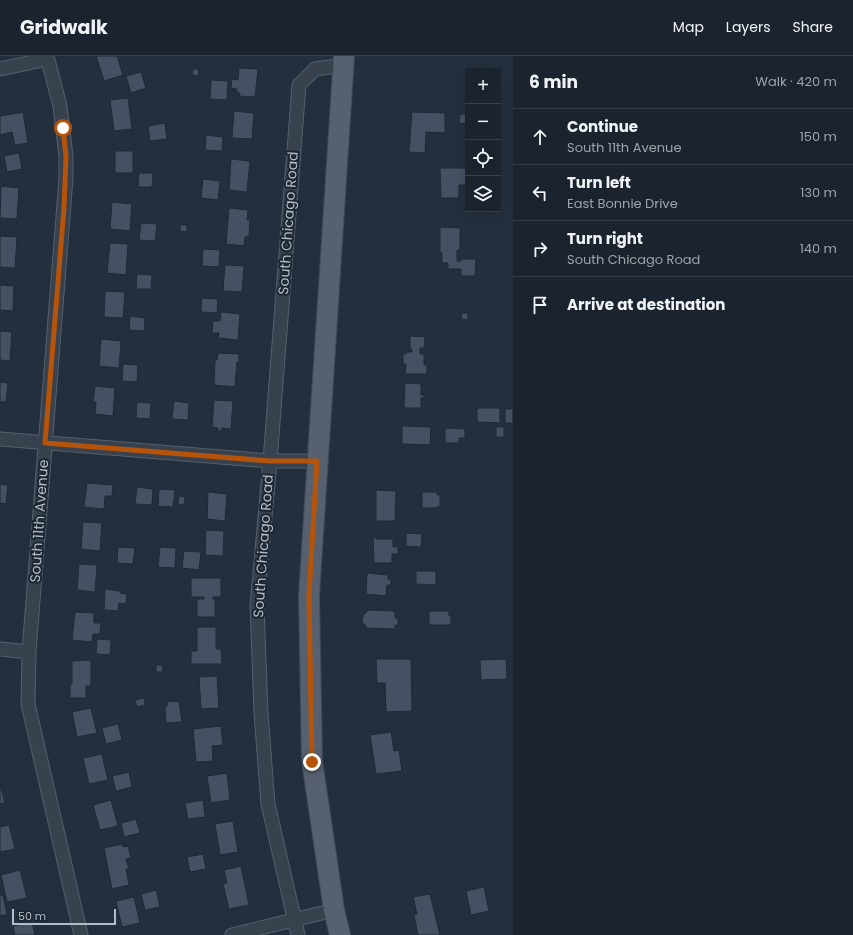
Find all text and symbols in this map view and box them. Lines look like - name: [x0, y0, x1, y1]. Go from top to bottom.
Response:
- text: Gridwalk: [20, 14, 108, 41]
- text: Map: [673, 17, 704, 37]
- text: Layers: [726, 17, 770, 37]
- text: Share: [792, 17, 833, 37]
- map controls: [465, 68, 501, 212]
- button: +: [465, 68, 501, 104]
- text: 6 min: [529, 70, 578, 94]
- text: Walk · 420 m: [755, 72, 837, 91]
- button: −: [465, 104, 501, 140]
- text: Continue: [567, 116, 638, 137]
- route start: [54, 119, 72, 137]
- icon: ahead: [529, 126, 551, 148]
- text: 150 m: [800, 127, 837, 146]
- text: South 11th Avenue: [567, 138, 681, 157]
- button: locate: [465, 140, 501, 176]
- street label: South Chicago Road: [273, 151, 303, 295]
- text: Turn left: [567, 172, 631, 193]
- button: layers: [465, 176, 501, 212]
- icon: left: [529, 182, 551, 204]
- text: 130 m: [800, 183, 837, 202]
- text: East Bonnie Drive: [567, 194, 678, 213]
- text: Turn right: [567, 228, 643, 249]
- icon: right: [529, 238, 551, 260]
- text: 140 m: [800, 239, 837, 258]
- text: South Chicago Road: [567, 250, 700, 269]
- icon: arrive: [529, 294, 551, 316]
- text: Arrive at destination: [567, 294, 725, 315]
- street label: South 11th Avenue: [25, 459, 53, 583]
- street label: South Chicago Road: [248, 474, 278, 618]
- route end: [303, 753, 321, 771]
- scale bar: [12, 907, 116, 926]
- text: 50 m: [18, 908, 46, 924]

